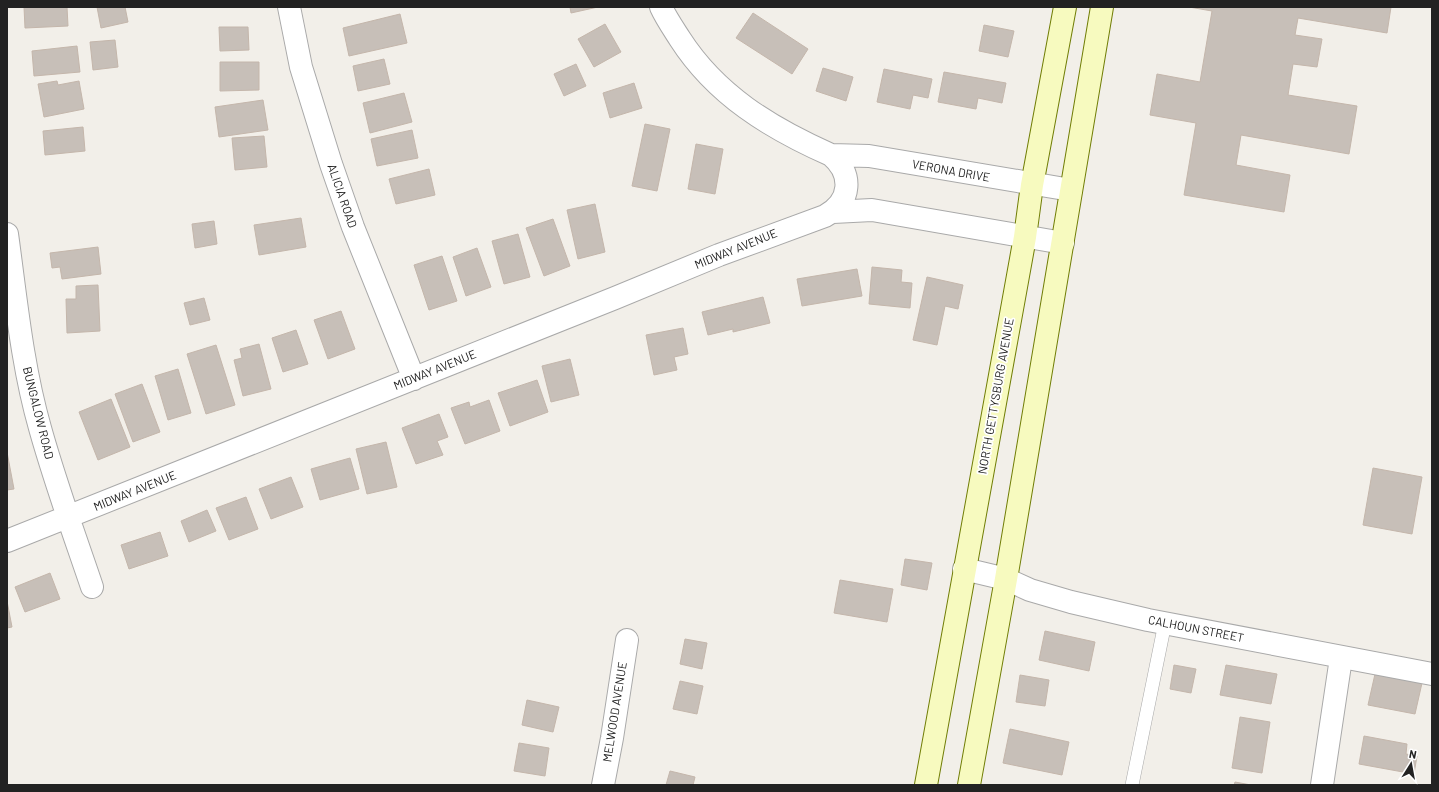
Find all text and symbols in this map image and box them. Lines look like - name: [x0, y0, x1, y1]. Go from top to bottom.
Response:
- street label: VERONA DRIVE: [911, 156, 991, 184]
- street label: ALICIA ROAD: [325, 162, 360, 230]
- street label: MIDWAY AVENUE: [692, 225, 779, 271]
- street label: NORTH GETTYSBURG AVENUE: [974, 317, 1016, 475]
- street label: MIDWAY AVENUE: [391, 346, 478, 392]
- street label: BUNGALOW ROAD: [21, 365, 57, 460]
- street label: MIDWAY AVENUE: [91, 467, 178, 513]
- street label: CALHOUN STREET: [1147, 612, 1245, 644]
- street label: MELWOOD AVENUE: [599, 661, 629, 763]
- north arrow: [1391, 744, 1431, 784]
- text: N: [1408, 747, 1418, 761]

